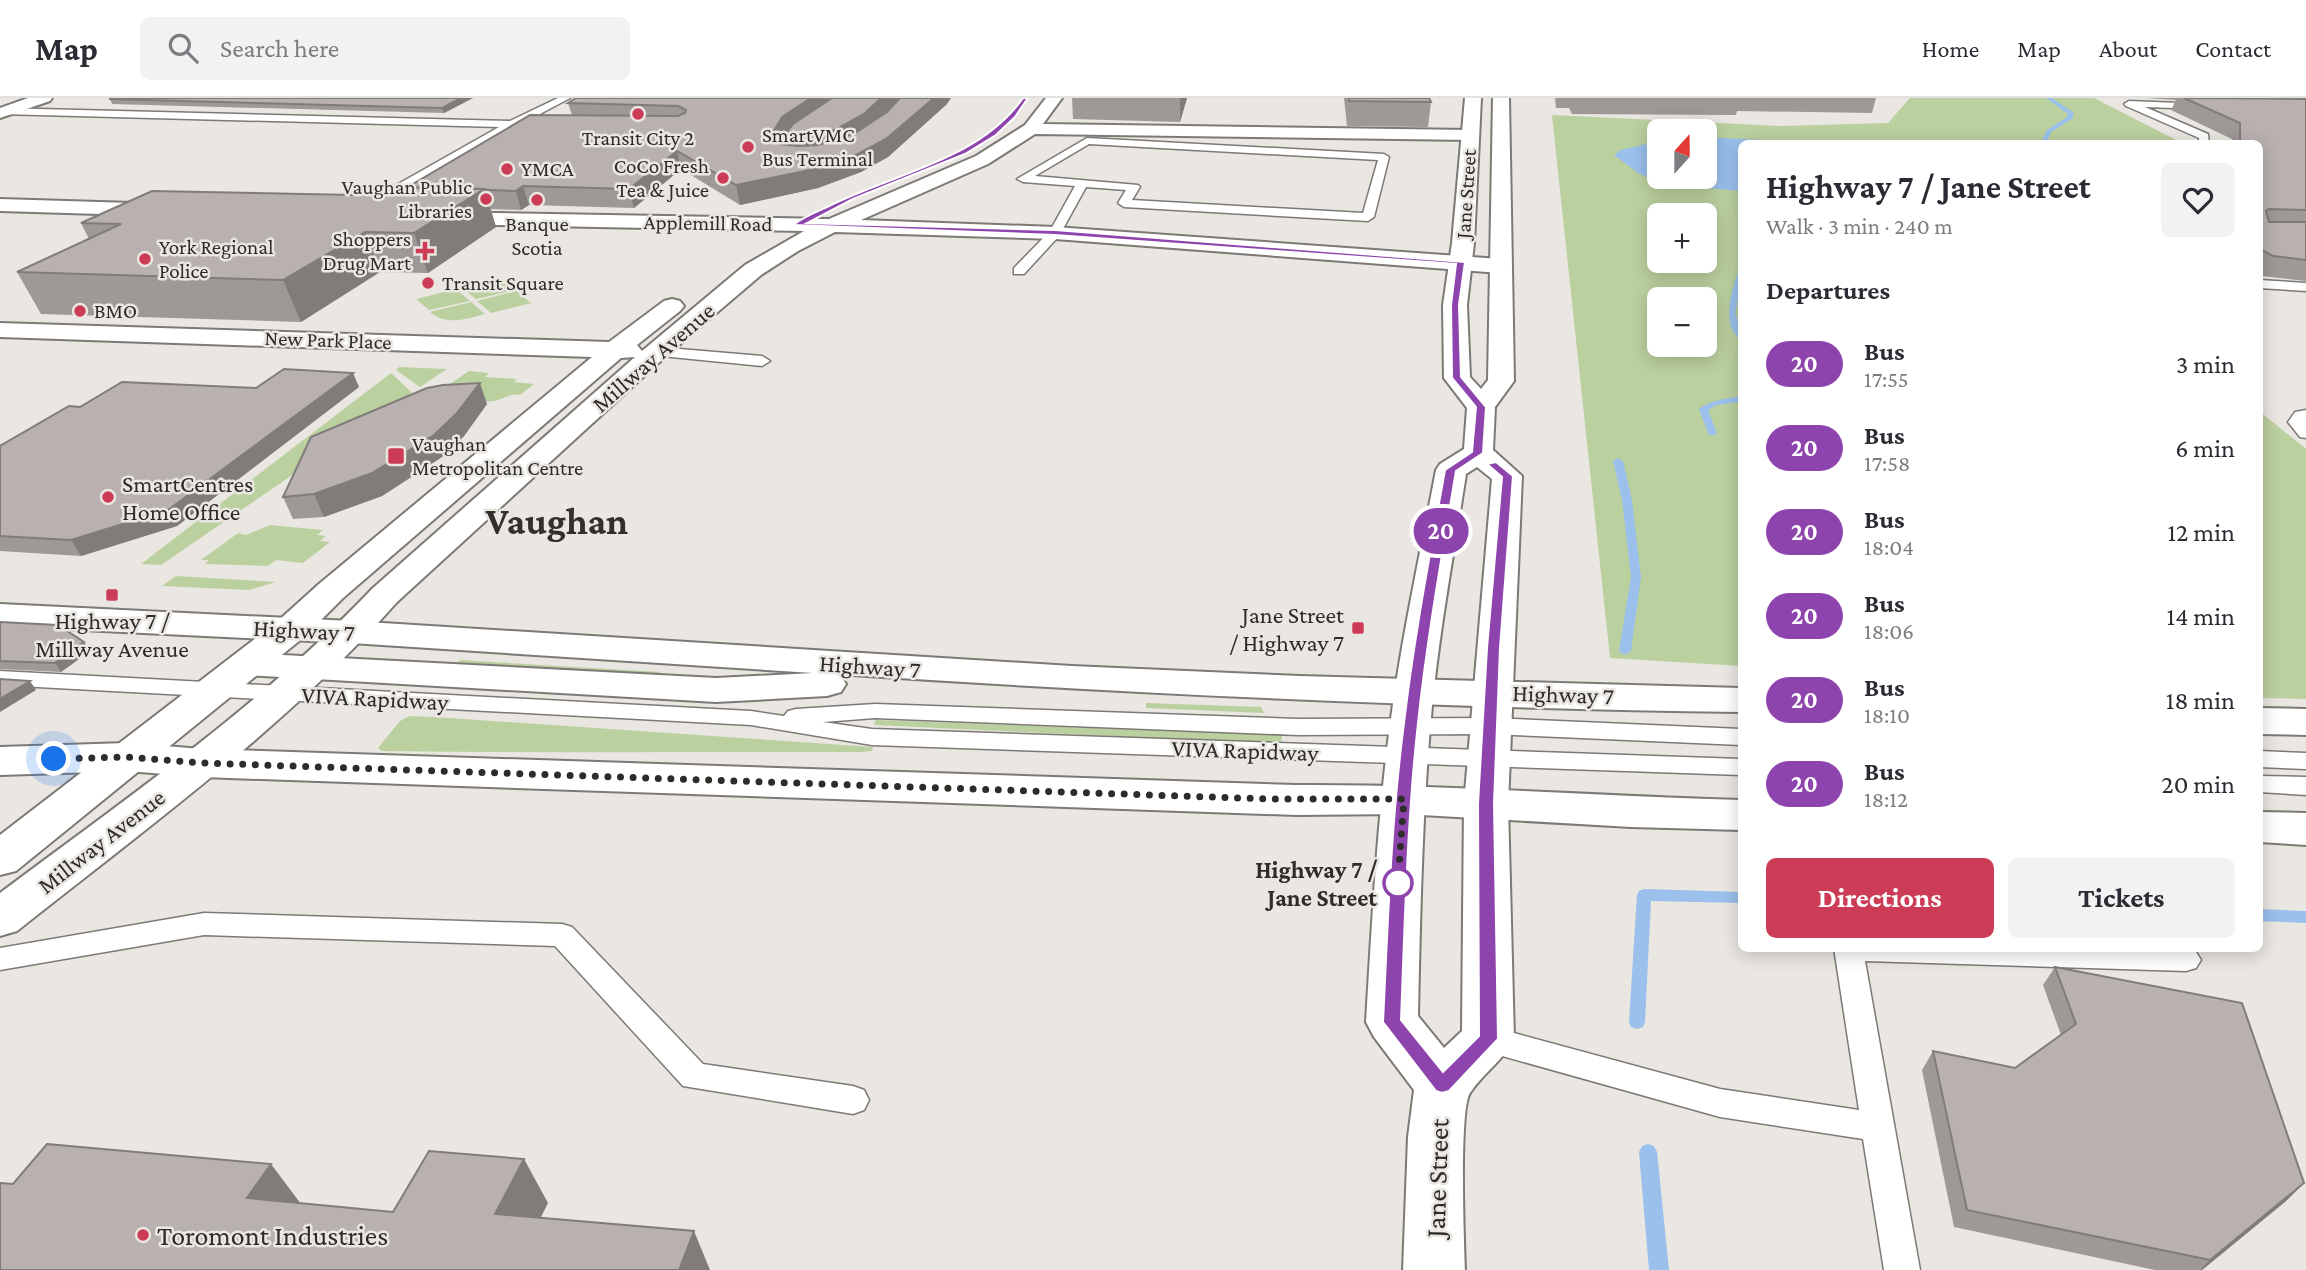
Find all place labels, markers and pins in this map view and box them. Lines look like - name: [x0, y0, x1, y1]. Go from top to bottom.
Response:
- marker: Transit City 2: [630, 106, 646, 122]
- place label: SmartVMC Bus Terminal: [762, 123, 873, 171]
- place label: Transit City 2: [582, 126, 694, 150]
- marker: SmartVMC Bus Terminal: [740, 139, 756, 155]
- place label: CoCo Fresh Tea & Juice: [614, 154, 709, 202]
- place label: YMCA: [521, 157, 574, 181]
- marker: YMCA: [499, 161, 515, 177]
- marker: CoCo Fresh Tea & Juice: [715, 170, 731, 186]
- place label: Vaughan Public Libraries: [342, 175, 472, 223]
- marker: Vaughan Public Libraries: [478, 191, 494, 207]
- marker: Banque Scotia: [529, 192, 545, 208]
- place label: Banque Scotia: [505, 212, 569, 260]
- place label: Shoppers Drug Mart: [323, 227, 412, 275]
- place label: York Regional Police: [159, 235, 274, 283]
- marker: Shoppers Drug Mart: [417, 243, 433, 259]
- marker: York Regional Police: [137, 251, 153, 267]
- place label: Transit Square: [442, 271, 564, 295]
- marker: Transit Square: [420, 275, 436, 291]
- place label: BMO: [94, 299, 137, 323]
- marker: BMO: [72, 303, 88, 319]
- place label: Vaughan Metropolitan Centre: [412, 432, 583, 480]
- marker: Vaughan Metropolitan Centre: [386, 446, 406, 466]
- place label: SmartCentres Home Office: [122, 470, 254, 525]
- marker: SmartCentres Home Office: [100, 489, 116, 505]
- marker: Highway 7 / Millway Avenue: [104, 587, 120, 603]
- place label: Jane Street / Highway 7: [1229, 601, 1345, 656]
- place label: Highway 7 / Millway Avenue: [35, 607, 189, 662]
- marker: Jane Street / Highway 7: [1350, 620, 1366, 636]
- place label: Highway 7 / Jane Street: [1255, 856, 1377, 911]
- marker: Highway 7 / Jane Street: [1383, 868, 1413, 898]
- place label: Toromont Industries: [157, 1220, 388, 1251]
- marker: Toromont Industries: [135, 1227, 151, 1243]

